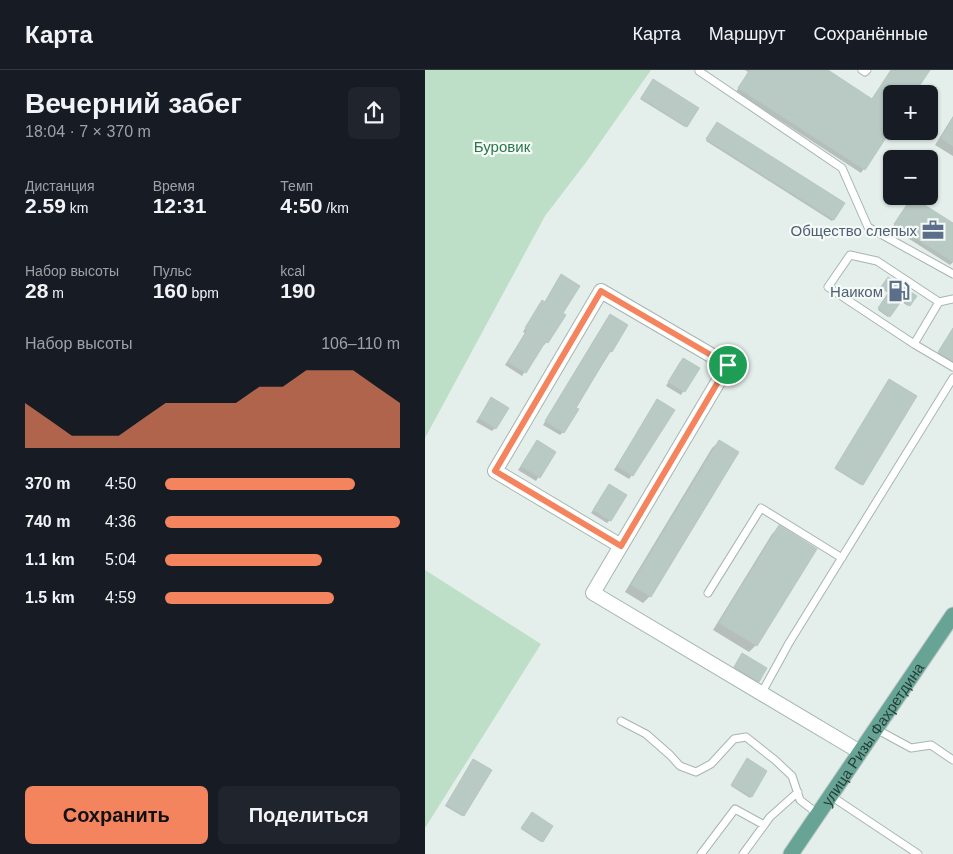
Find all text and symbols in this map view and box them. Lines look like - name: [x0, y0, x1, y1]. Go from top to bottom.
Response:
- text: Карта: [25, 21, 93, 48]
- text: Карта: [633, 24, 681, 44]
- text: Маршрут: [709, 24, 785, 44]
- text: Сохранённые: [813, 24, 928, 44]
- map controls: [883, 85, 938, 205]
- button: +: [883, 85, 938, 140]
- button: share: [348, 87, 400, 139]
- text: Вечерний забег: [25, 88, 242, 119]
- text: 18:04 · 7 × 370 m: [25, 123, 151, 140]
- park label: Буровик: [474, 138, 531, 155]
- button: −: [883, 150, 938, 205]
- text: Дистанция: [25, 178, 95, 194]
- text: Время: [153, 178, 195, 194]
- text: Темп: [280, 178, 313, 194]
- text: 2.59: [25, 194, 66, 217]
- text: 12:31: [153, 194, 206, 217]
- text: 4:50: [280, 194, 322, 217]
- text: km: [66, 200, 88, 216]
- text: /km: [322, 200, 349, 216]
- office icon: Общество слепых: [920, 217, 946, 243]
- place label: Общество слепых: [791, 222, 917, 239]
- text: Набор высоты: [25, 263, 119, 279]
- text: Пульс: [153, 263, 192, 279]
- text: kcal: [280, 263, 305, 279]
- fuel station icon: Наиком: [886, 278, 912, 304]
- text: 28: [25, 279, 48, 302]
- text: 160: [153, 279, 188, 302]
- text: 190: [280, 279, 315, 302]
- place label: Наиком: [830, 283, 883, 300]
- text: m: [48, 285, 64, 301]
- text: bpm: [188, 285, 219, 301]
- text: Набор высоты: [25, 335, 132, 352]
- text: 106–110 m: [321, 335, 400, 352]
- pin: [707, 344, 749, 386]
- icon: arrive: [714, 351, 742, 379]
- text: 370 m: [25, 475, 70, 492]
- text: 4:50: [105, 475, 136, 492]
- text: 740 m: [25, 513, 70, 530]
- text: 4:36: [105, 513, 136, 530]
- text: 1.1 km: [25, 551, 75, 568]
- text: 5:04: [105, 551, 136, 568]
- text: 1.5 km: [25, 589, 75, 606]
- text: 4:59: [105, 589, 136, 606]
- street label: улица Ризы Фахретдина: [818, 659, 927, 809]
- button: Сохранить: [25, 786, 208, 844]
- button: Поделиться: [218, 786, 400, 844]

